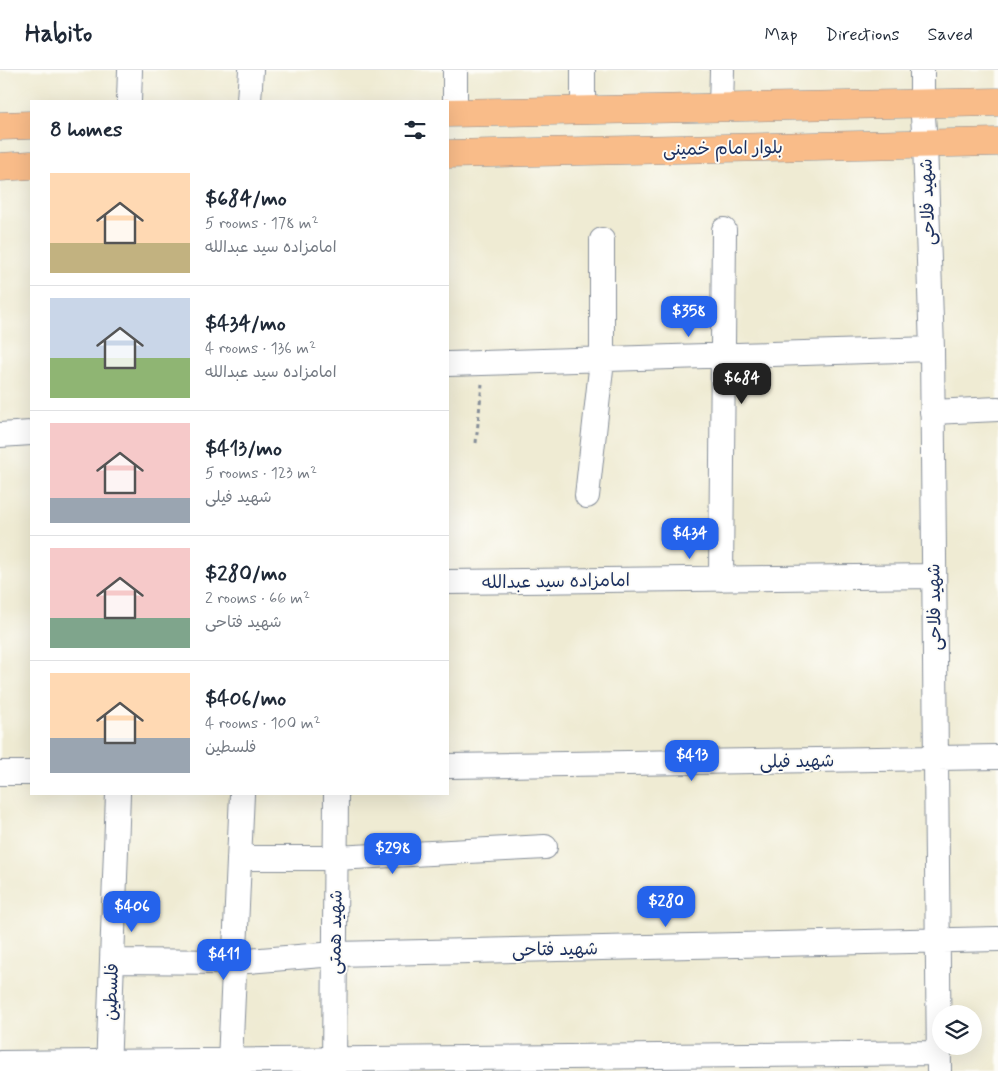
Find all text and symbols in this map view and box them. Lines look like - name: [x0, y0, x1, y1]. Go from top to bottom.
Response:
- text: Habito: [25, 19, 92, 50]
- text: Map: [765, 23, 798, 47]
- text: Directions: [826, 23, 900, 47]
- text: Saved: [928, 23, 973, 47]
- text: 8 homes: [50, 116, 122, 144]
- icon: filters: [401, 116, 429, 144]
- street label: بلوار امام خمینی: [663, 136, 783, 163]
- street label: شهید فلاحی: [914, 158, 942, 246]
- text: $684/mo: [205, 185, 287, 213]
- icon: home: [90, 193, 150, 253]
- text: 5 rooms · 178 m²: [205, 213, 319, 234]
- text: امامزاده سید عبدالله: [205, 237, 337, 258]
- pin: $358: [659, 296, 719, 338]
- text: $358: [672, 301, 706, 322]
- text: $434/mo: [205, 310, 286, 338]
- icon: home: [90, 318, 150, 378]
- text: 4 rooms · 136 m²: [205, 338, 316, 359]
- text: امامزاده سید عبدالله: [205, 362, 337, 383]
- pin: $684: [712, 362, 772, 405]
- text: $684: [724, 368, 760, 389]
- text: $413/mo: [205, 435, 282, 463]
- icon: home: [90, 443, 150, 503]
- text: 5 rooms · 123 m²: [205, 463, 317, 484]
- text: شهید فیلی: [205, 487, 272, 508]
- pin: $434: [660, 518, 720, 560]
- text: $434: [673, 523, 707, 544]
- text: $280/mo: [205, 560, 287, 588]
- street label: شهید فلاحی: [922, 563, 948, 651]
- icon: home: [90, 568, 150, 628]
- street label: امامزاده سید عبدالله: [482, 569, 630, 595]
- text: 2 rooms · 66 m²: [205, 588, 310, 609]
- text: شهید فتاحی: [205, 612, 282, 633]
- text: $406/mo: [205, 685, 286, 713]
- icon: home: [90, 693, 150, 753]
- text: 4 rooms · 100 m²: [205, 713, 321, 734]
- text: فلسطین: [205, 737, 256, 758]
- pin: $413: [662, 740, 722, 782]
- text: $413: [676, 745, 708, 766]
- street label: شهید فیلی: [759, 749, 835, 775]
- pin: $298: [363, 832, 423, 875]
- text: $298: [375, 838, 411, 859]
- pin: $280: [636, 886, 696, 928]
- street label: شهید همتی: [323, 889, 349, 975]
- pin: $406: [102, 890, 162, 933]
- text: $280: [648, 891, 684, 912]
- text: $406: [114, 896, 150, 917]
- street label: شهید فتاحی: [512, 937, 598, 963]
- pin: $411: [194, 938, 254, 981]
- text: $411: [208, 944, 240, 965]
- street label: فلسطین: [99, 963, 125, 1021]
- map controls: [932, 1005, 982, 1055]
- button: layers: [932, 1005, 982, 1055]

